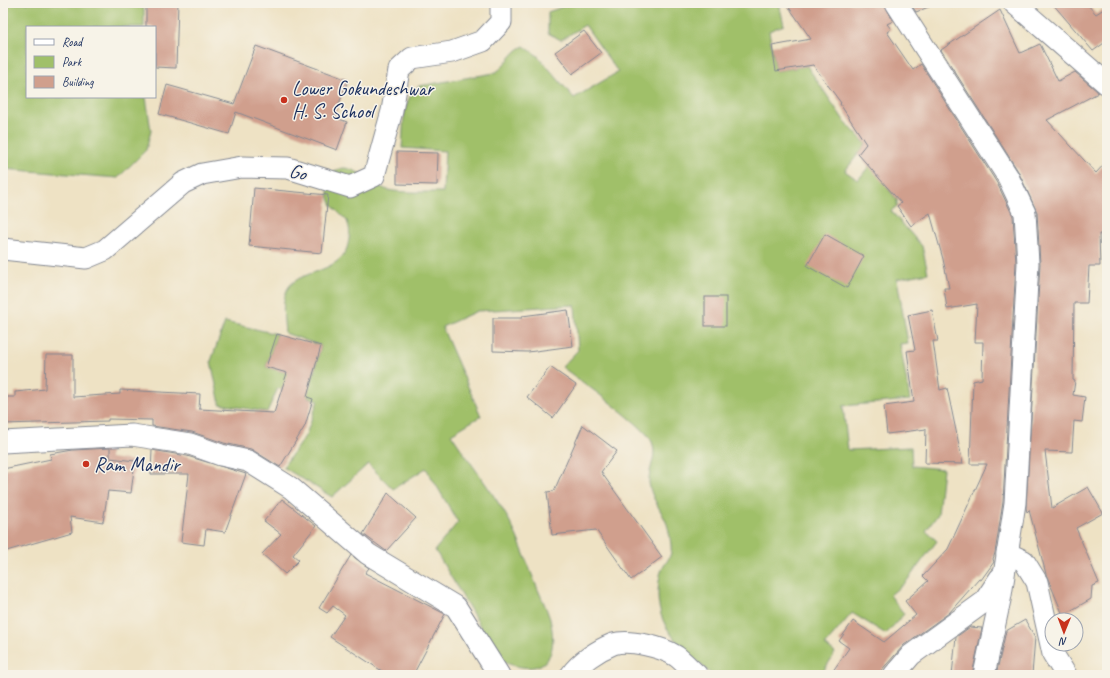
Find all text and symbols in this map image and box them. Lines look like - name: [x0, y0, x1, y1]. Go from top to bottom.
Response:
- legend: [26, 26, 156, 98]
- text: Road: [62, 34, 84, 50]
- text: Park: [62, 54, 83, 70]
- text: Building: [62, 74, 94, 90]
- place label: Lower Gokundeshwar H. S. School: [292, 76, 435, 124]
- marker: Lower Gokundeshwar H. S. School: [279, 95, 289, 105]
- street label: Go: [287, 158, 310, 186]
- place label: Ram Mandir: [94, 452, 181, 477]
- marker: Ram Mandir: [81, 459, 91, 469]
- north arrow: [1044, 612, 1084, 652]
- text: N: [1058, 635, 1067, 649]

